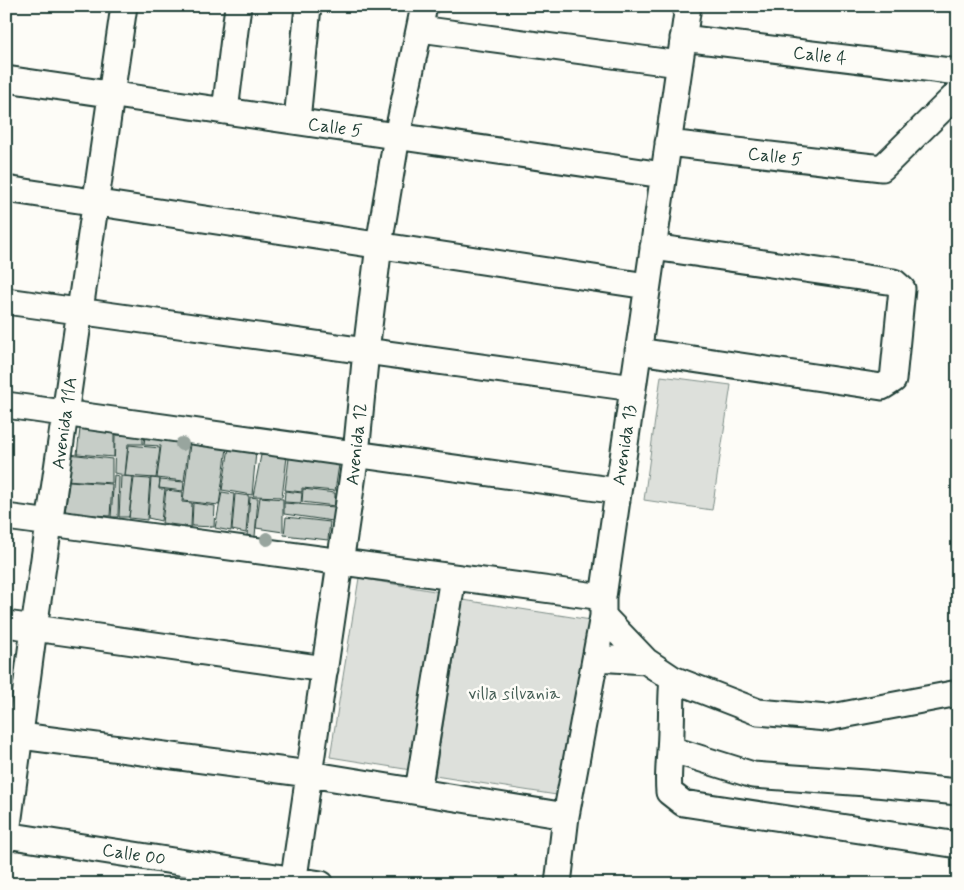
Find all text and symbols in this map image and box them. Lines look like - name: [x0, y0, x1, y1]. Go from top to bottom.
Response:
- street label: Calle 4: [792, 41, 848, 71]
- street label: Calle 5: [306, 112, 364, 144]
- street label: Calle 5: [746, 142, 804, 172]
- street label: Avenida 11A: [47, 376, 83, 471]
- street label: Avenida 12: [341, 402, 373, 487]
- street label: Avenida 13: [607, 403, 643, 487]
- park label: villa silvania: [468, 682, 560, 706]
- street label: Calle 00: [100, 838, 167, 872]

